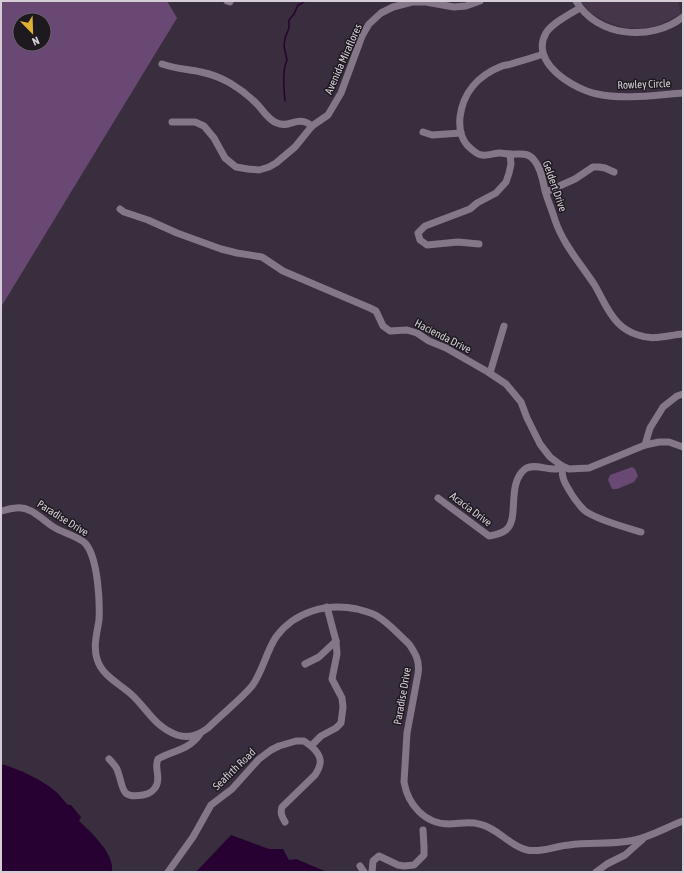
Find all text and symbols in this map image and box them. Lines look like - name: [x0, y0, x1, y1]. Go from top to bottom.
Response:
- north arrow: [12, 12, 52, 52]
- street label: Avenida Miraflores: [322, 22, 364, 96]
- text: N: [31, 34, 41, 48]
- street label: Rowley Circle: [617, 77, 671, 91]
- street label: Geldert Drive: [541, 159, 569, 213]
- street label: Hacienda Drive: [413, 317, 473, 355]
- street label: Acacia Drive: [448, 489, 494, 529]
- street label: Paradise Drive: [35, 498, 91, 538]
- street label: Paradise Drive: [391, 666, 413, 726]
- street label: Seafirth Road: [210, 746, 258, 792]

